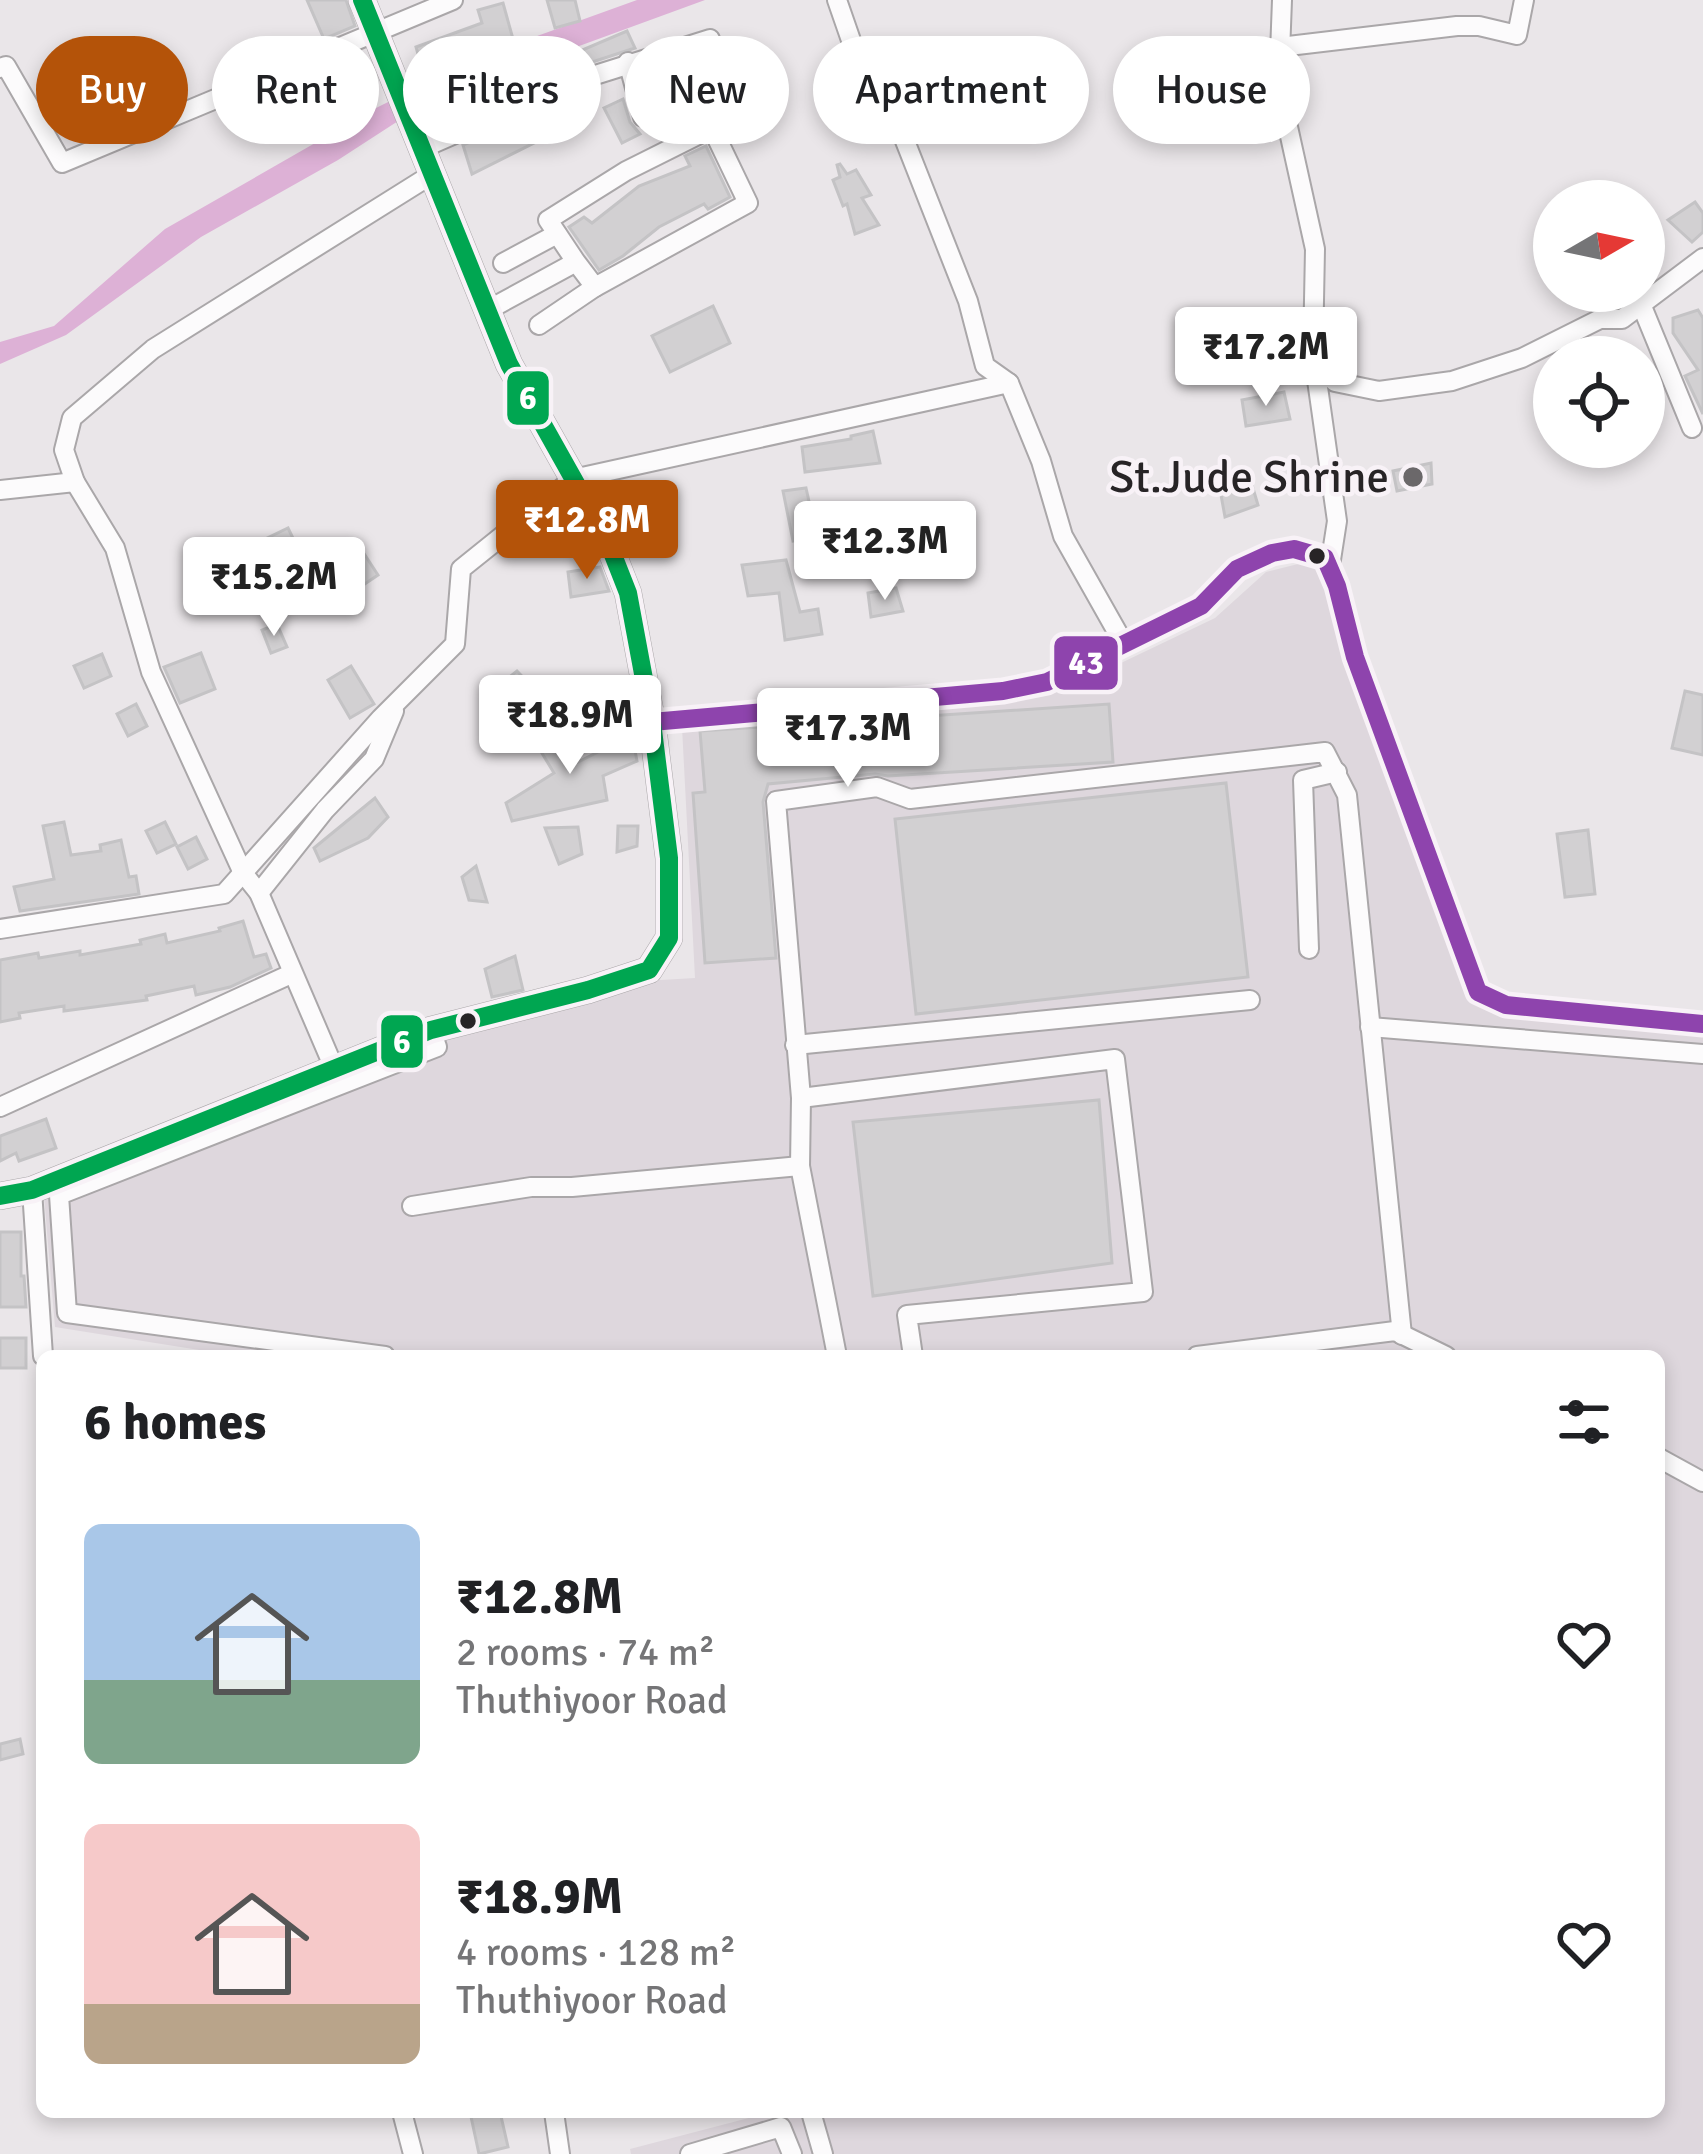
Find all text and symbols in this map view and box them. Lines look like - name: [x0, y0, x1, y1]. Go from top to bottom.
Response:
- chip: Buy: [36, 36, 188, 144]
- chip: Rent: [212, 36, 379, 144]
- chip: Filters: [403, 36, 601, 144]
- chip: New: [625, 36, 789, 144]
- chip: Apartment: [813, 36, 1089, 144]
- chip: House: [1113, 36, 1310, 144]
- north arrow: [1533, 180, 1665, 312]
- map controls: [1533, 180, 1665, 468]
- pin: ₹17.2M: [1168, 307, 1364, 409]
- text: ₹17.2M: [1202, 322, 1330, 370]
- button: locate: [1533, 336, 1665, 468]
- line badge: 6: [505, 369, 551, 427]
- text: 6: [519, 378, 537, 419]
- place label: St.Jude Shrine: [1109, 450, 1389, 505]
- marker: St.Jude Shrine: [1400, 464, 1426, 490]
- pin: ₹12.8M: [489, 480, 685, 582]
- text: ₹12.8M: [523, 495, 651, 543]
- pin: ₹12.3M: [787, 501, 983, 603]
- text: ₹12.3M: [821, 516, 949, 564]
- pin: ₹15.2M: [176, 537, 372, 639]
- unlabelled marker: [1306, 545, 1328, 567]
- text: ₹15.2M: [210, 552, 338, 600]
- line badge: 43: [1052, 634, 1120, 692]
- text: 43: [1068, 643, 1104, 684]
- pin: ₹18.9M: [472, 675, 668, 777]
- pin: ₹17.3M: [750, 688, 946, 790]
- text: ₹18.9M: [506, 690, 634, 738]
- text: ₹17.3M: [784, 703, 912, 751]
- unlabelled marker: [457, 1010, 479, 1032]
- line badge: 6: [379, 1013, 425, 1070]
- text: 6: [393, 1022, 411, 1063]
- icon: filters: [1551, 1389, 1617, 1455]
- text: 6 homes: [84, 1391, 266, 1454]
- text: ₹12.8M: [456, 1565, 623, 1628]
- icon: home: [180, 1572, 324, 1716]
- icon: heart: [1551, 1611, 1617, 1677]
- text: 2 rooms · 74 m²: [456, 1628, 715, 1676]
- text: Thuthiyoor Road: [456, 1676, 728, 1724]
- text: ₹18.9M: [456, 1865, 623, 1928]
- icon: home: [180, 1872, 324, 2016]
- icon: heart: [1551, 1911, 1617, 1977]
- text: 4 rooms · 128 m²: [456, 1928, 736, 1976]
- text: Thuthiyoor Road: [456, 1976, 728, 2024]

